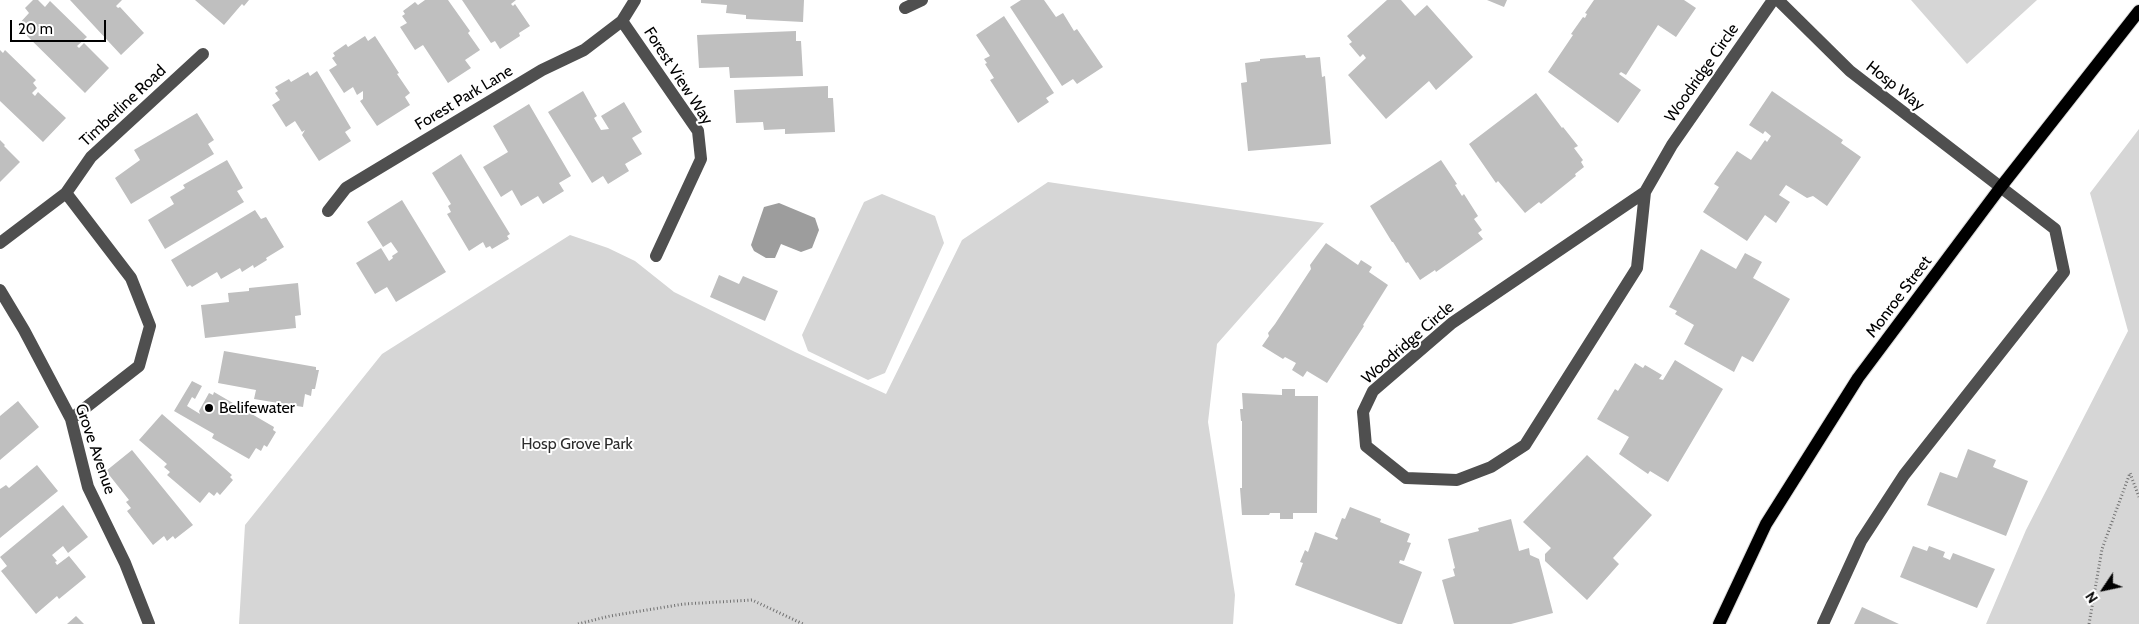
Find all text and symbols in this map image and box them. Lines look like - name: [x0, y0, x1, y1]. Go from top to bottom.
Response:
- scale bar: [12, 10, 109, 42]
- text: 20 m: [18, 20, 53, 38]
- street label: Woodridge Circle: [1661, 20, 1743, 126]
- street label: Forest View Way: [639, 24, 717, 128]
- street label: Hosp Way: [1862, 57, 1928, 115]
- street label: Timberline Road: [76, 61, 170, 151]
- street label: Forest Park Lane: [412, 61, 516, 135]
- street label: Monroe Street: [1862, 252, 1936, 342]
- street label: Woodridge Circle: [1358, 298, 1458, 388]
- place label: Belifewater: [219, 398, 295, 418]
- street label: Grove Avenue: [71, 401, 119, 497]
- marker: Belifewater: [203, 402, 215, 414]
- park label: Hosp Grove Park: [521, 434, 633, 454]
- north arrow: [2079, 564, 2129, 614]
- text: N: [2081, 588, 2102, 607]

